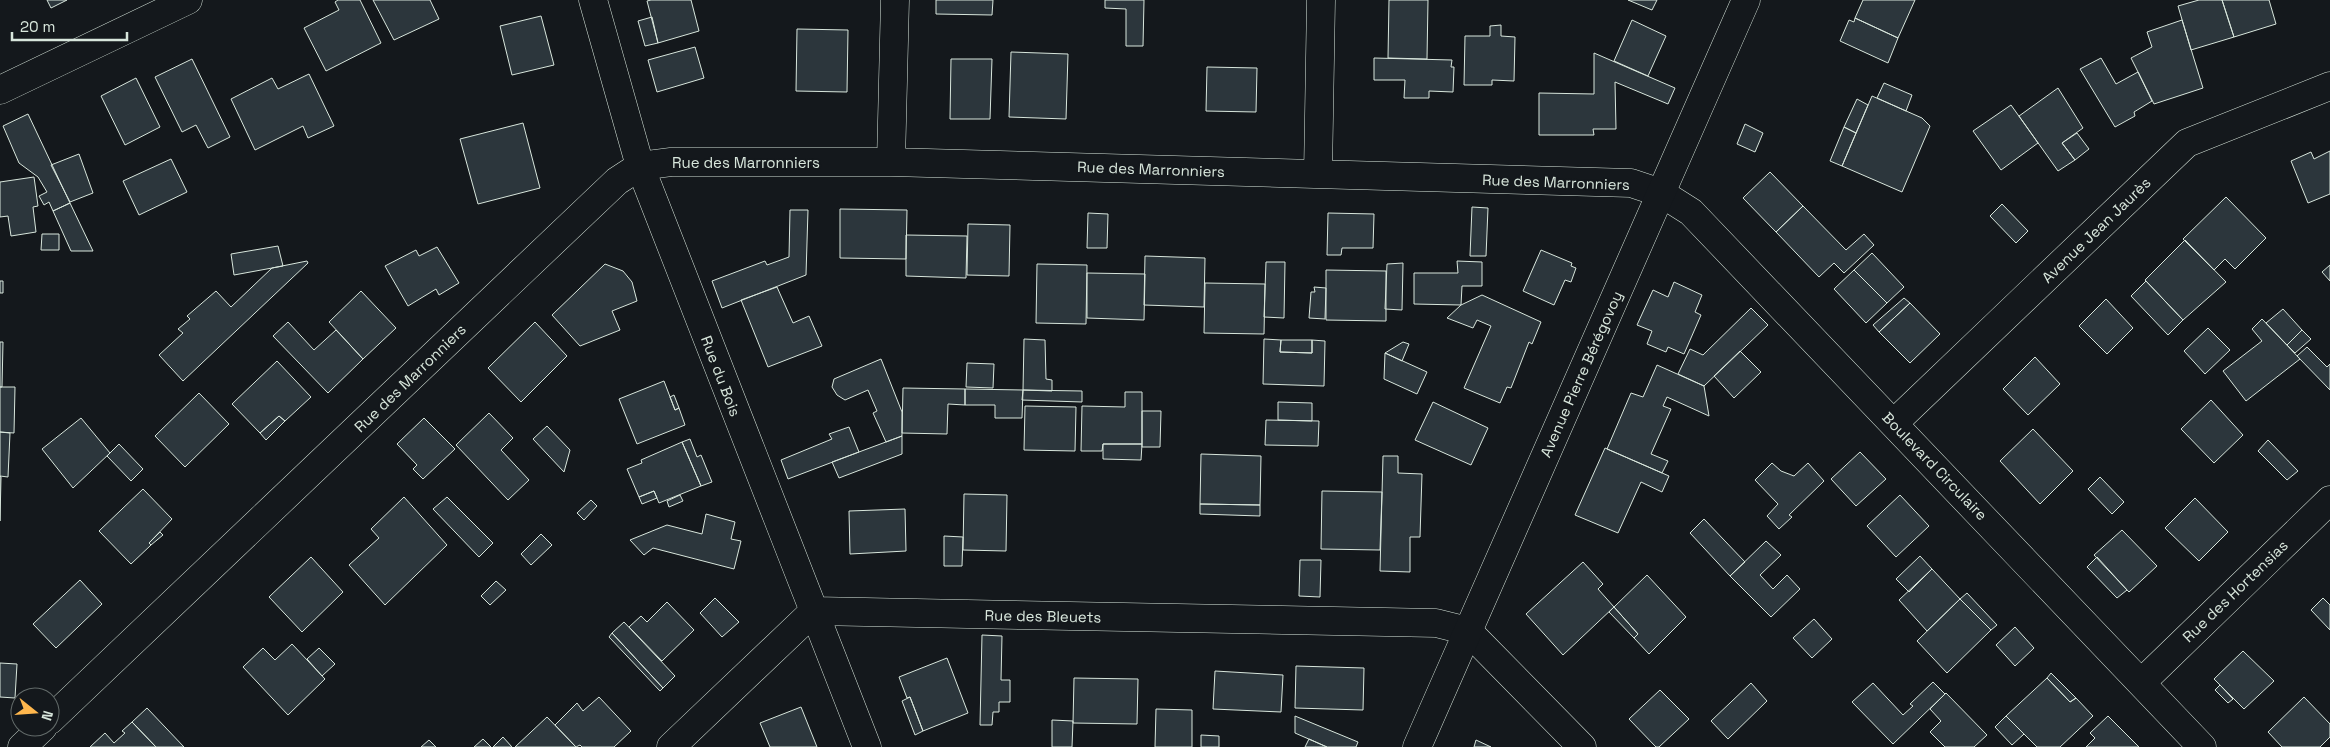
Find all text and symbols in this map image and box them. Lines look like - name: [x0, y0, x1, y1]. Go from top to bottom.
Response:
- scale bar: [12, 10, 128, 42]
- text: 20 m: [20, 17, 55, 36]
- street label: Rue des Marronniers: [672, 153, 820, 172]
- street label: Rue des Marronniers: [1077, 157, 1225, 181]
- street label: Rue des Marronniers: [1482, 170, 1630, 194]
- street label: Avenue Jean Jaurès: [2038, 173, 2155, 287]
- street label: Avenue Pierre Bérégovoy: [1536, 288, 1626, 460]
- street label: Rue des Marronniers: [350, 320, 470, 436]
- street label: Rue du Bois: [697, 333, 745, 419]
- street label: Boulevard Circulaire: [1878, 408, 1992, 524]
- street label: Rue des Hortensias: [2178, 536, 2292, 646]
- street label: Rue des Bleuets: [984, 605, 1102, 627]
- north arrow: [10, 687, 60, 737]
- text: N: [37, 709, 57, 723]

